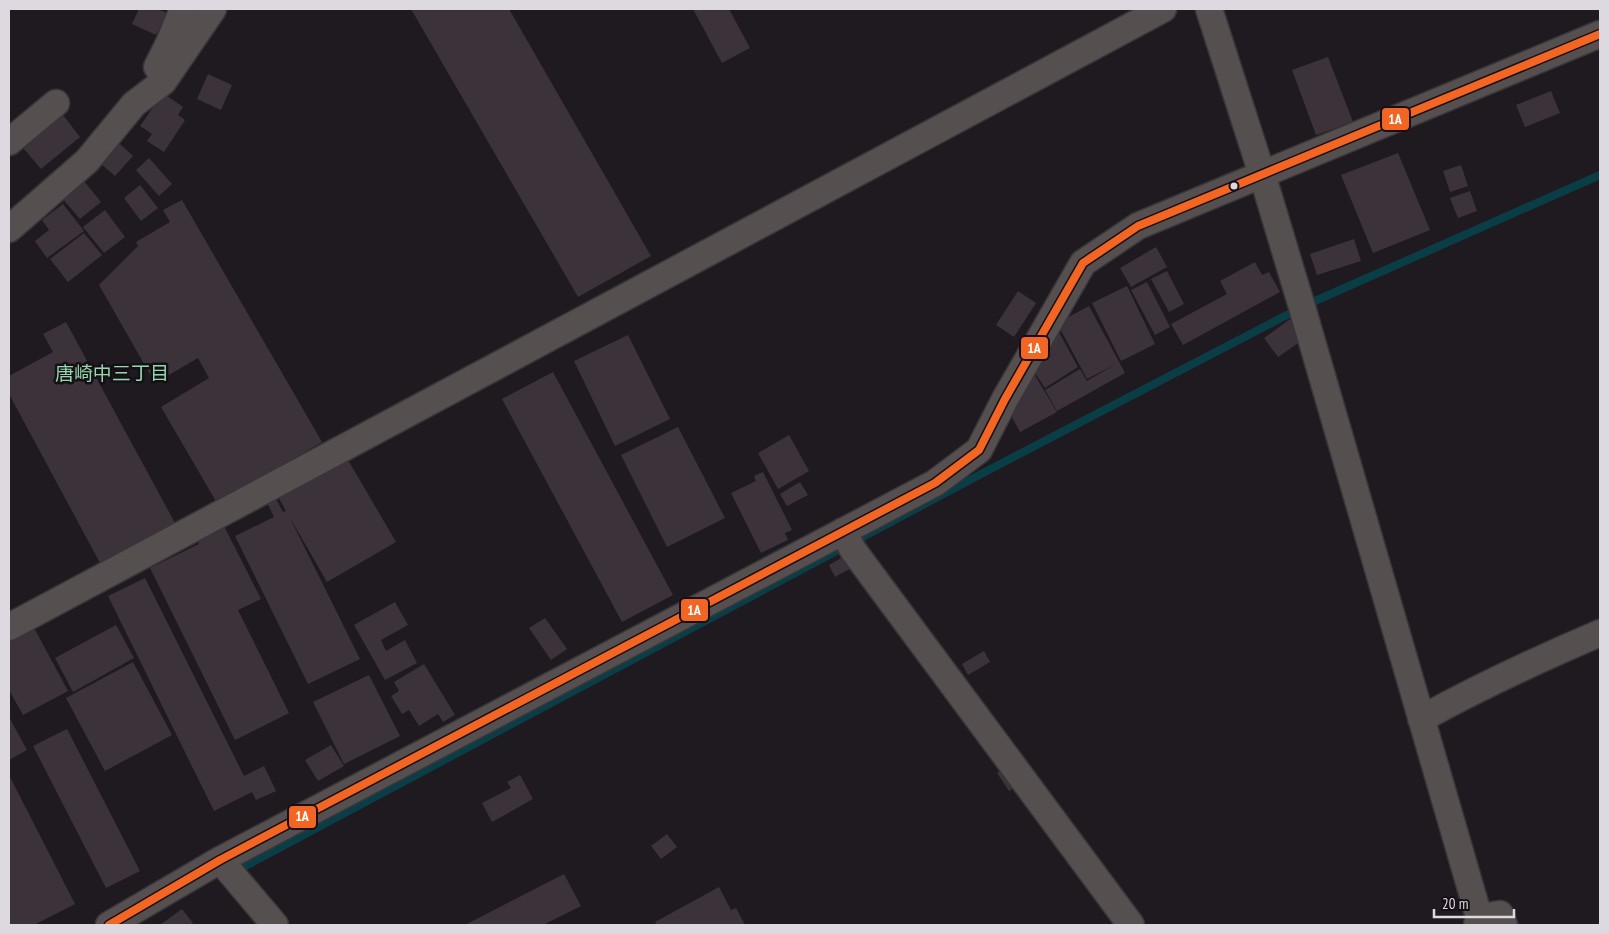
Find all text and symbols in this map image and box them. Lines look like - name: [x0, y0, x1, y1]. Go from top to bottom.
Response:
- line badge: 1A: [1381, 107, 1410, 131]
- text: 1A: [1388, 110, 1403, 128]
- unlabelled marker: [1229, 181, 1239, 191]
- line badge: 1A: [1020, 336, 1049, 360]
- text: 1A: [1027, 339, 1042, 357]
- district label: 唐崎中三丁目: [55, 361, 169, 385]
- line badge: 1A: [680, 598, 709, 622]
- text: 1A: [687, 601, 702, 619]
- line badge: 1A: [288, 805, 317, 829]
- text: 1A: [295, 807, 310, 825]
- scale bar: [1434, 886, 1514, 918]
- text: 20 m: [1442, 894, 1468, 913]

